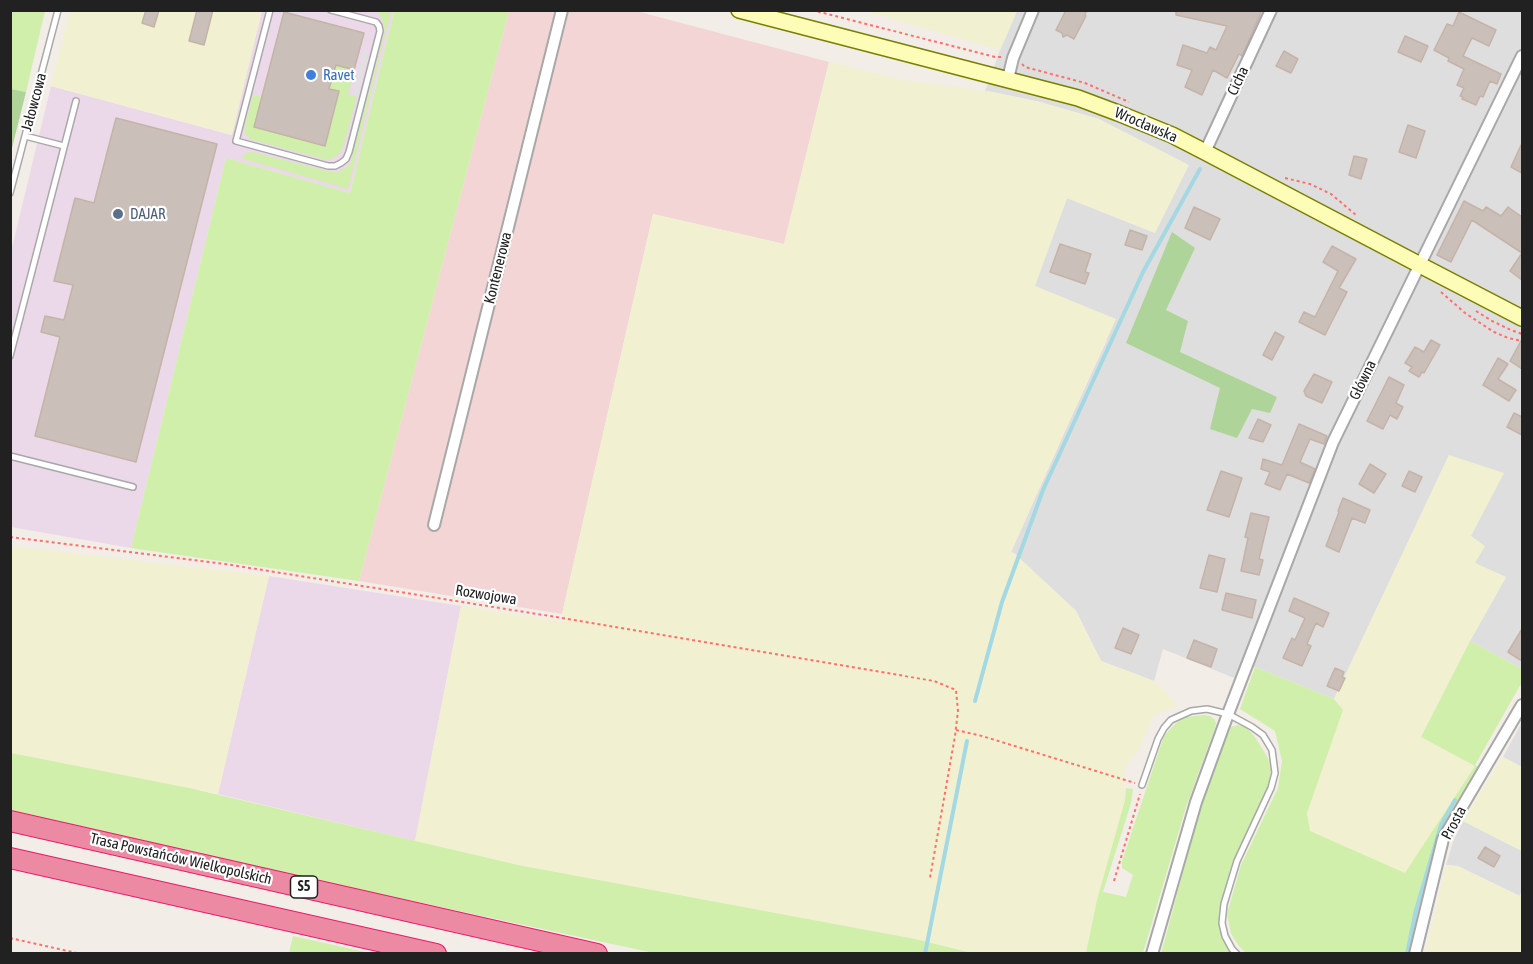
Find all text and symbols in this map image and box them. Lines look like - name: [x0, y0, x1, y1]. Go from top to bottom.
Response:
- street label: Cicha: [1224, 64, 1252, 98]
- place label: Ravet: [323, 66, 355, 84]
- marker: Ravet: [304, 68, 318, 82]
- street label: Jałowcowa: [18, 71, 50, 133]
- street label: Wrocławska: [1112, 104, 1180, 146]
- place label: DAJAR: [130, 205, 165, 223]
- marker: DAJAR: [111, 207, 125, 221]
- street label: Kontenerowa: [480, 230, 516, 306]
- street label: Główna: [1346, 357, 1380, 403]
- street label: Rozwojowa: [454, 581, 518, 609]
- street label: Prosta: [1438, 803, 1470, 843]
- street label: Trasa Powstańców Wielkopolskich: [88, 829, 274, 889]
- road number: S5: [290, 876, 318, 898]

